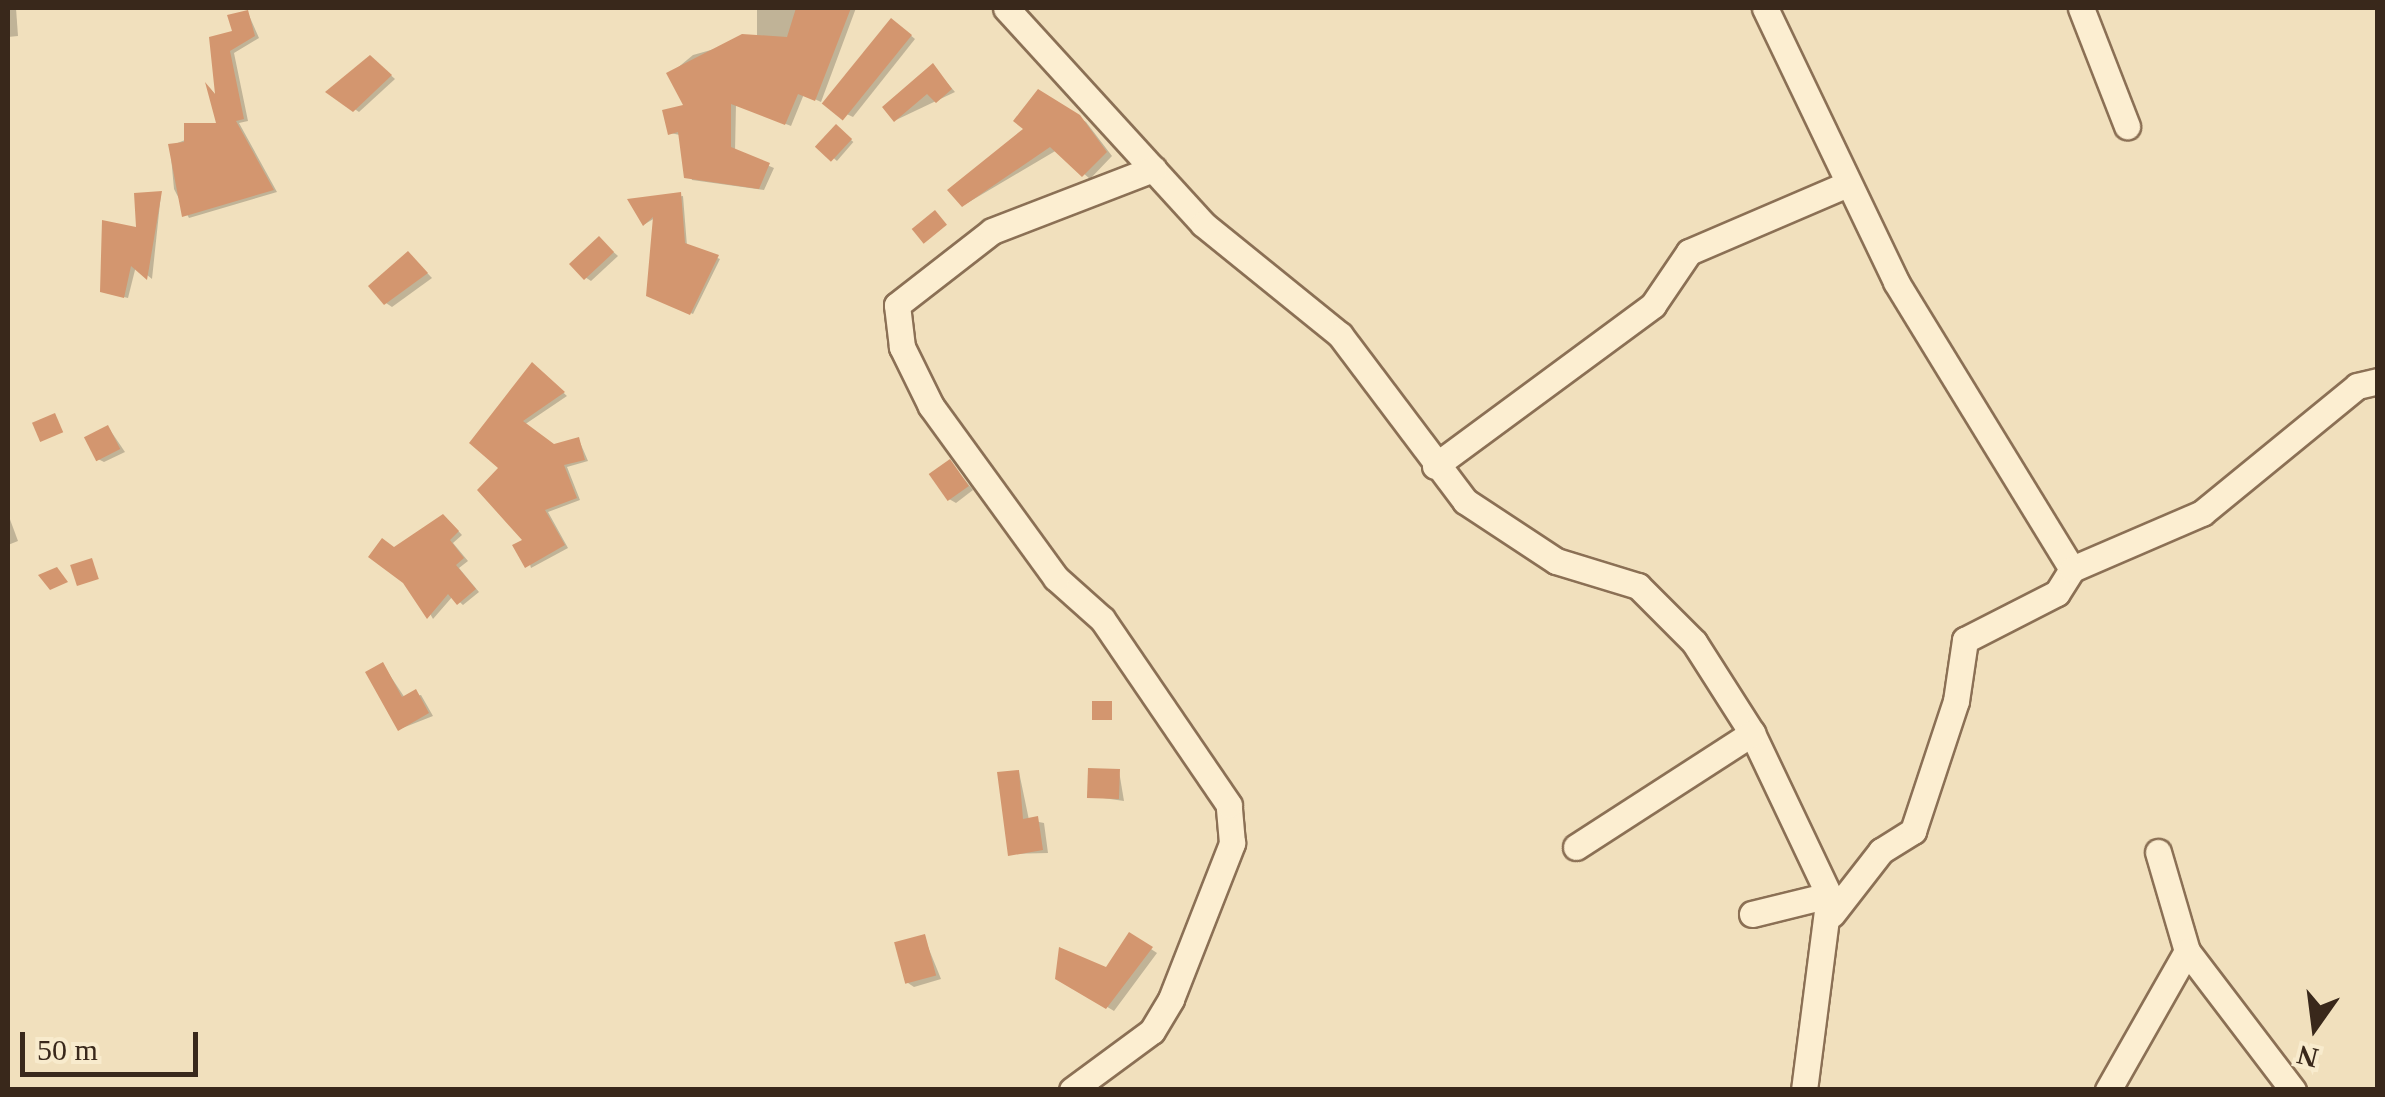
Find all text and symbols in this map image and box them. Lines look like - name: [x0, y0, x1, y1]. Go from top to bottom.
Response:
- north arrow: [2265, 977, 2365, 1077]
- scale bar: [25, 1012, 202, 1074]
- text: 50 m: [37, 1033, 98, 1066]
- text: N: [2294, 1039, 2321, 1074]

